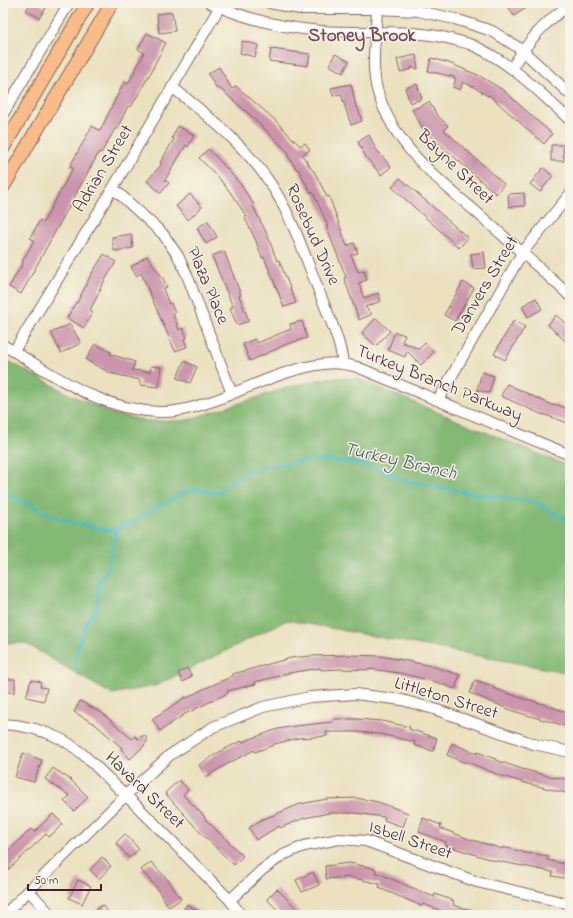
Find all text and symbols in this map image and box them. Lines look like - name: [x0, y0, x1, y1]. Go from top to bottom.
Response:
- district label: Stoney Brook: [308, 23, 417, 52]
- street label: Adrian Street: [67, 120, 141, 218]
- street label: Bayne Street: [410, 124, 500, 212]
- street label: Rosebud Drive: [278, 180, 346, 291]
- street label: Danvers Street: [446, 231, 526, 342]
- street label: Plaza Place: [179, 243, 235, 330]
- street label: Turkey Branch Parkway: [352, 339, 526, 429]
- water label: Turkey Branch: [341, 436, 460, 488]
- street label: Littleton Street: [391, 671, 501, 727]
- street label: Havard Street: [98, 746, 190, 836]
- street label: Isbell Street: [365, 815, 455, 867]
- scale bar: [28, 866, 101, 892]
- text: 50 m: [34, 872, 58, 890]

